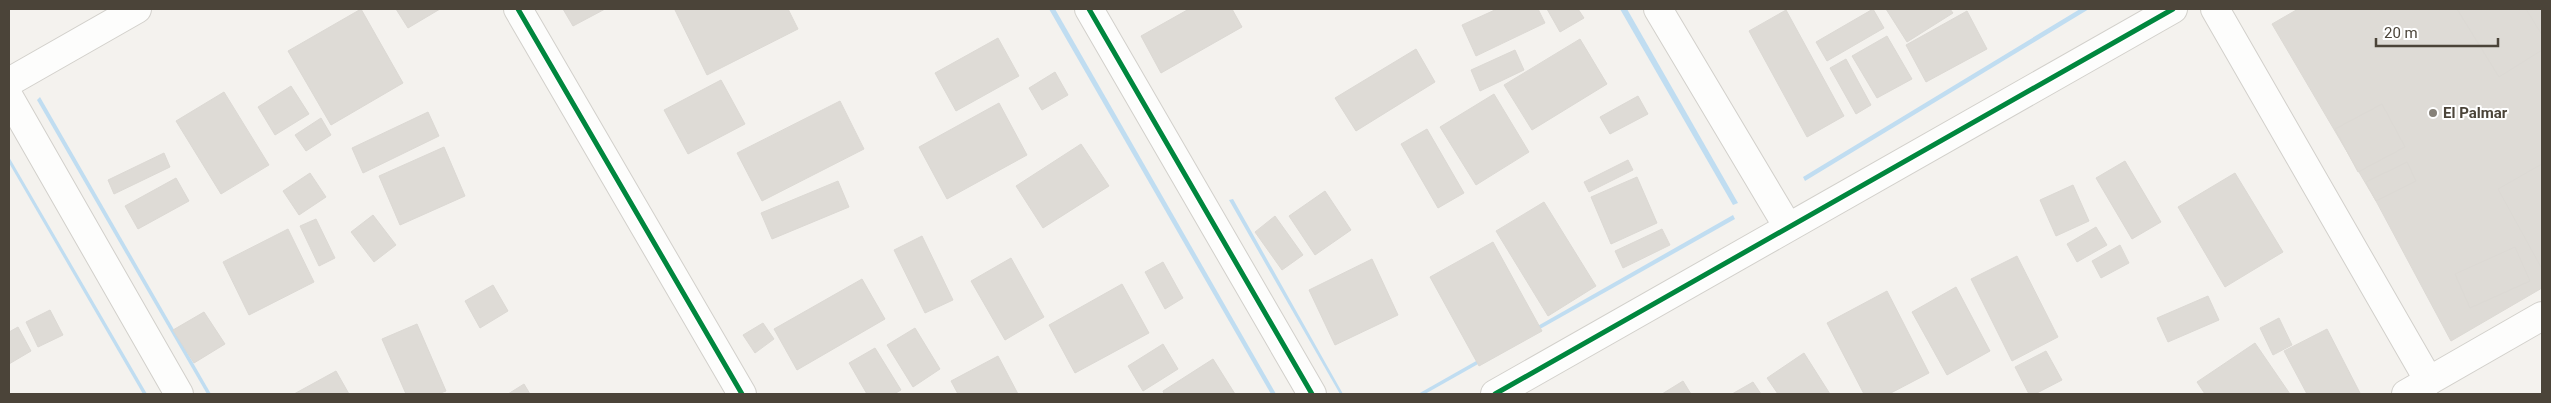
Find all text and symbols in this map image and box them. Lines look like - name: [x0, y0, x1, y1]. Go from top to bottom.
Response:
- scale bar: [2376, 15, 2498, 47]
- text: 20 m: [2384, 24, 2418, 42]
- place label: El Palmar: [2443, 104, 2508, 122]
- marker: El Palmar: [2427, 107, 2439, 119]

